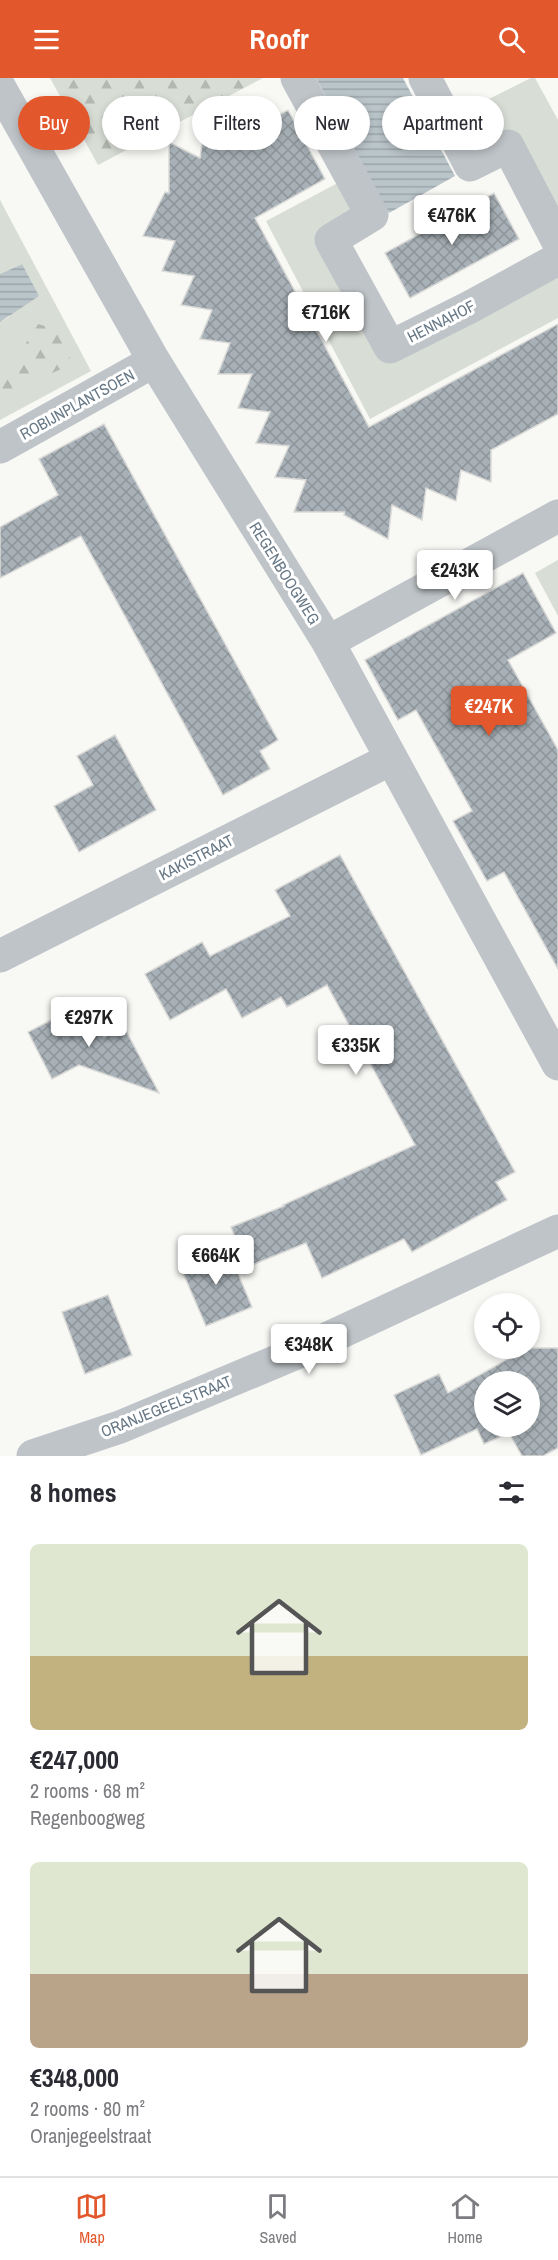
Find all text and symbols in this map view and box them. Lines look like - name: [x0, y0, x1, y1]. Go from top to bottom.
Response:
- text: Roofr: [249, 21, 309, 57]
- icon: menu: [30, 23, 63, 56]
- icon: search: [495, 23, 528, 56]
- chip: Buy: [18, 96, 90, 150]
- chip: Rent: [102, 96, 180, 150]
- chip: Filters: [192, 96, 282, 150]
- chip: New: [294, 96, 370, 150]
- chip: Apartment: [382, 96, 504, 150]
- pin: €476K: [410, 195, 494, 246]
- text: €476K: [428, 201, 476, 228]
- pin: €716K: [284, 292, 368, 343]
- street label: HENNAHOF: [403, 294, 479, 348]
- text: €716K: [302, 298, 350, 325]
- street label: ROBIJNPLANTSOEN: [16, 363, 138, 445]
- street label: REGENBOOGWEG: [245, 517, 325, 629]
- pin: €243K: [413, 550, 497, 601]
- text: €243K: [431, 556, 479, 583]
- pin: €247K: [447, 686, 531, 737]
- text: €247K: [465, 692, 513, 719]
- street label: KAKISTRAAT: [155, 829, 237, 885]
- pin: €297K: [47, 997, 131, 1048]
- text: €297K: [65, 1003, 113, 1030]
- pin: €335K: [314, 1025, 398, 1076]
- text: €335K: [332, 1031, 380, 1058]
- pin: €664K: [174, 1235, 258, 1286]
- text: €664K: [192, 1241, 240, 1268]
- map controls: [474, 1293, 540, 1437]
- button: locate: [474, 1293, 540, 1359]
- pin: €348K: [267, 1324, 351, 1375]
- text: €348K: [285, 1330, 333, 1357]
- street label: ORANJEGEELSTRAAT: [97, 1370, 235, 1442]
- button: layers: [474, 1371, 540, 1437]
- text: 8 homes: [30, 1475, 117, 1510]
- icon: filters: [495, 1476, 528, 1509]
- icon: home: [225, 1583, 333, 1691]
- text: €247,000: [30, 1742, 119, 1777]
- text: 2 rooms · 68 m²: [30, 1777, 145, 1804]
- text: Regenboogweg: [30, 1804, 145, 1831]
- icon: home: [225, 1901, 333, 2009]
- text: €348,000: [30, 2060, 119, 2095]
- text: 2 rooms · 80 m²: [30, 2095, 145, 2122]
- text: Oranjegeelstraat: [30, 2122, 151, 2149]
- tab: Map: [75, 2190, 108, 2248]
- tab: Saved: [259, 2190, 297, 2248]
- tab: Home: [448, 2190, 483, 2248]

